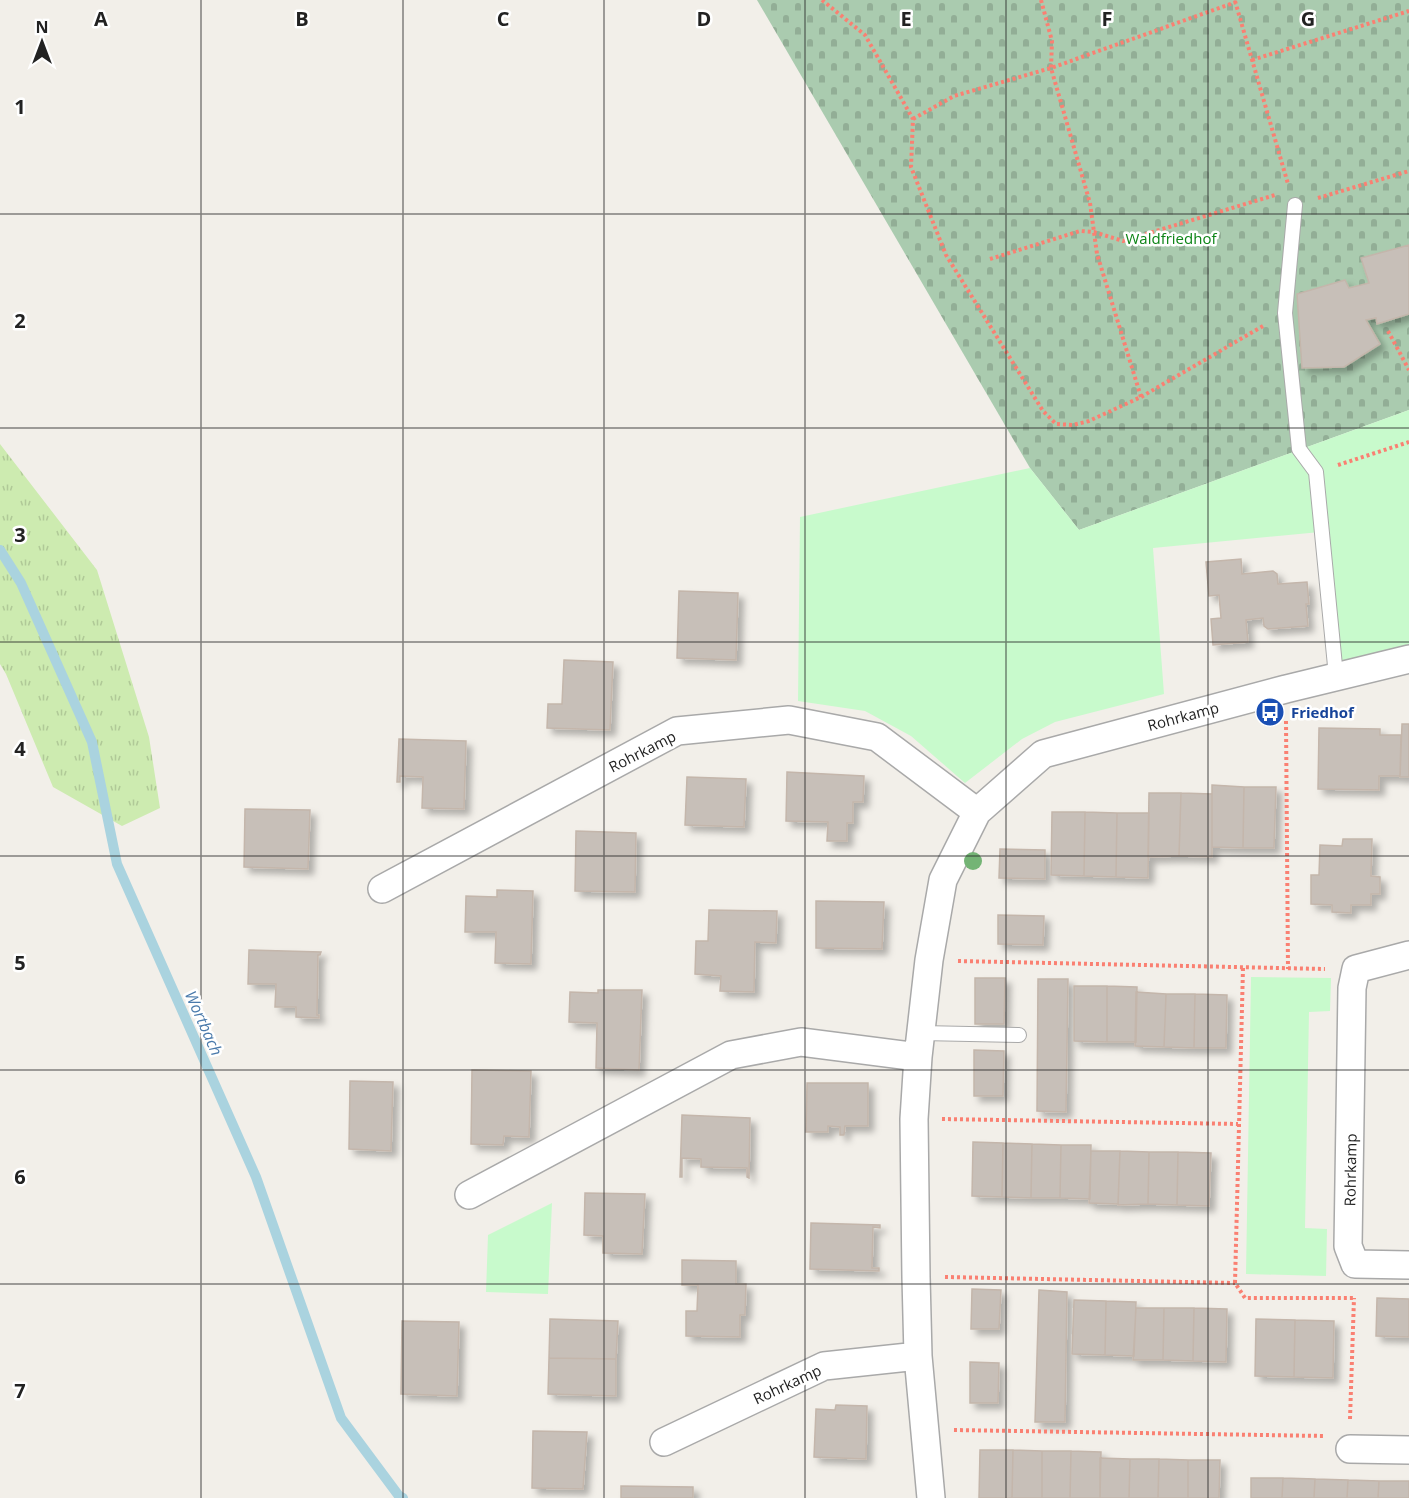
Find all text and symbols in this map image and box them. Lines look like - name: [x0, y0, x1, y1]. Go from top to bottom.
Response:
- text: A: [94, 5, 108, 32]
- text: B: [295, 5, 309, 32]
- text: C: [497, 5, 510, 32]
- text: D: [697, 5, 711, 32]
- text: E: [900, 5, 912, 32]
- text: F: [1102, 5, 1112, 32]
- text: G: [1301, 5, 1315, 32]
- north arrow: [12, 12, 72, 72]
- text: N: [35, 16, 49, 38]
- text: 1: [14, 93, 26, 120]
- park label: Waldfriedhof: [1126, 228, 1217, 248]
- text: 2: [14, 307, 26, 334]
- text: 3: [14, 521, 26, 548]
- bus stop icon: Friedhof: [1254, 696, 1286, 728]
- street label: Rohrkamp: [1145, 697, 1221, 735]
- place label: Friedhof: [1291, 702, 1355, 722]
- street label: Rohrkamp: [605, 726, 679, 776]
- text: 4: [14, 735, 26, 762]
- text: 5: [14, 949, 26, 976]
- water label: Wortbach: [180, 987, 228, 1059]
- street label: Rohrkamp: [1339, 1133, 1361, 1207]
- text: 6: [14, 1163, 26, 1190]
- street label: Rohrkamp: [750, 1360, 824, 1408]
- text: 7: [14, 1377, 26, 1404]

